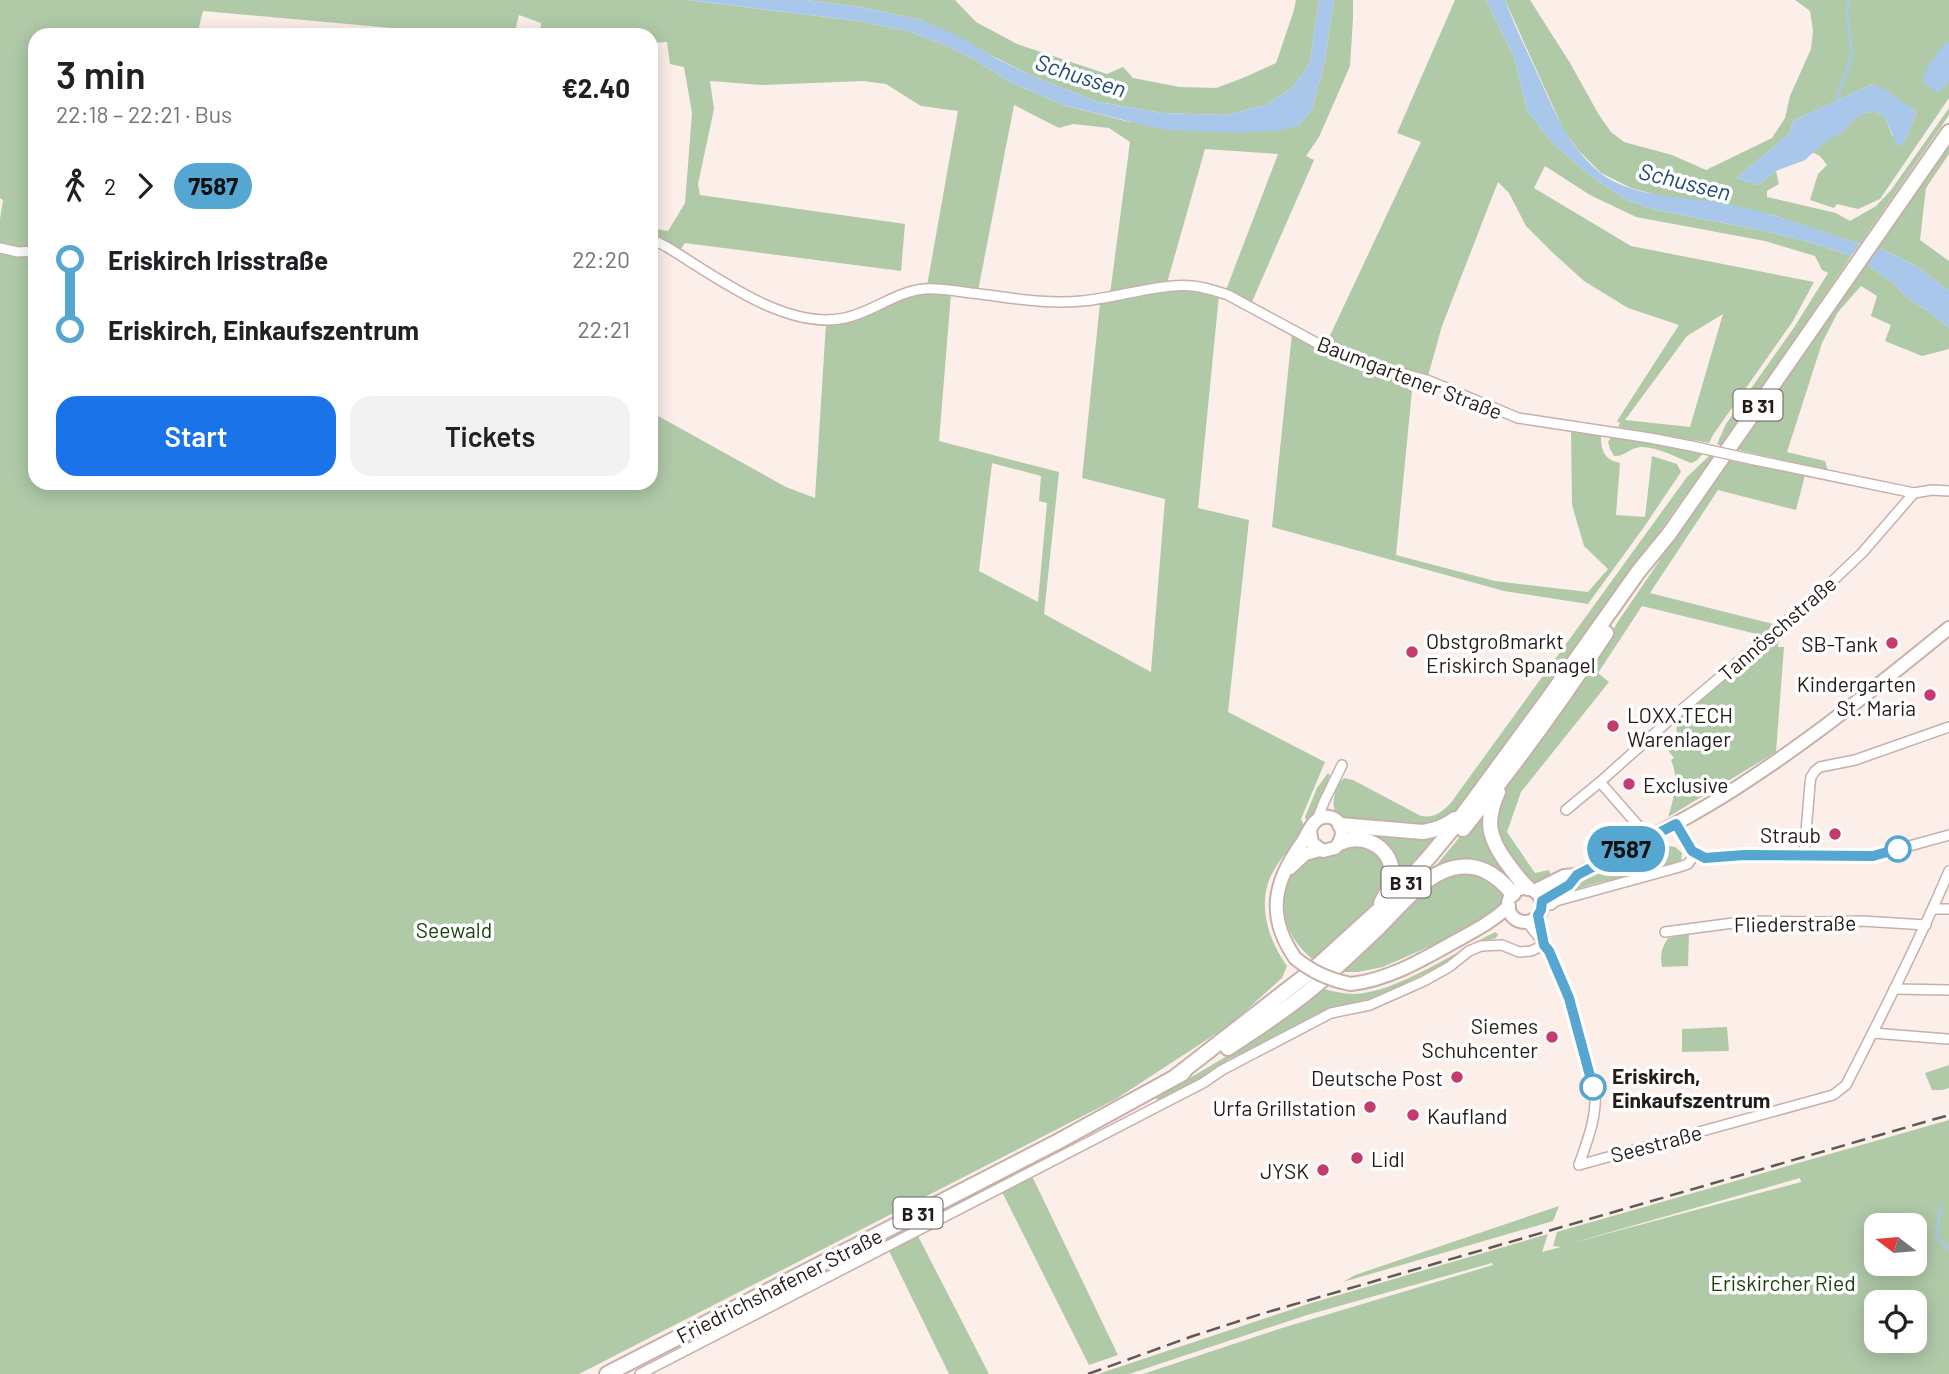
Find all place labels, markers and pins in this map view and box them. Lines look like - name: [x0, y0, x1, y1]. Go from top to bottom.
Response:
- place label: Obstgroßmarkt Eriskirch Spanagel: [1426, 628, 1596, 677]
- place label: SB-Tank: [1801, 631, 1878, 656]
- marker: SB-Tank: [1884, 635, 1900, 651]
- marker: Obstgroßmarkt Eriskirch Spanagel: [1404, 644, 1420, 660]
- place label: Kindergarten St. Maria: [1797, 671, 1916, 720]
- marker: Kindergarten St. Maria: [1922, 687, 1938, 703]
- place label: LOXX.TECH Warenlager: [1627, 702, 1733, 751]
- marker: LOXX.TECH Warenlager: [1605, 718, 1621, 734]
- place label: Exclusive: [1643, 772, 1729, 797]
- marker: Exclusive: [1621, 776, 1637, 792]
- place label: Straub: [1760, 822, 1821, 847]
- marker: Straub: [1827, 826, 1843, 842]
- unlabelled marker: [1885, 836, 1911, 862]
- place label: Siemes Schuhcenter: [1422, 1013, 1538, 1062]
- marker: Siemes Schuhcenter: [1544, 1029, 1560, 1045]
- place label: Eriskirch, Einkaufszentrum: [1612, 1063, 1770, 1112]
- place label: Deutsche Post: [1311, 1065, 1443, 1090]
- marker: Deutsche Post: [1449, 1069, 1465, 1085]
- marker: Eriskirch, Einkaufszentrum: [1580, 1074, 1606, 1100]
- place label: Urfa Grillstation: [1213, 1095, 1356, 1120]
- marker: Urfa Grillstation: [1362, 1099, 1378, 1115]
- place label: Kaufland: [1427, 1103, 1508, 1128]
- marker: Kaufland: [1405, 1107, 1421, 1123]
- place label: Lidl: [1371, 1146, 1405, 1171]
- marker: Lidl: [1349, 1150, 1365, 1166]
- place label: JYSK: [1260, 1158, 1309, 1183]
- marker: JYSK: [1315, 1162, 1331, 1178]

